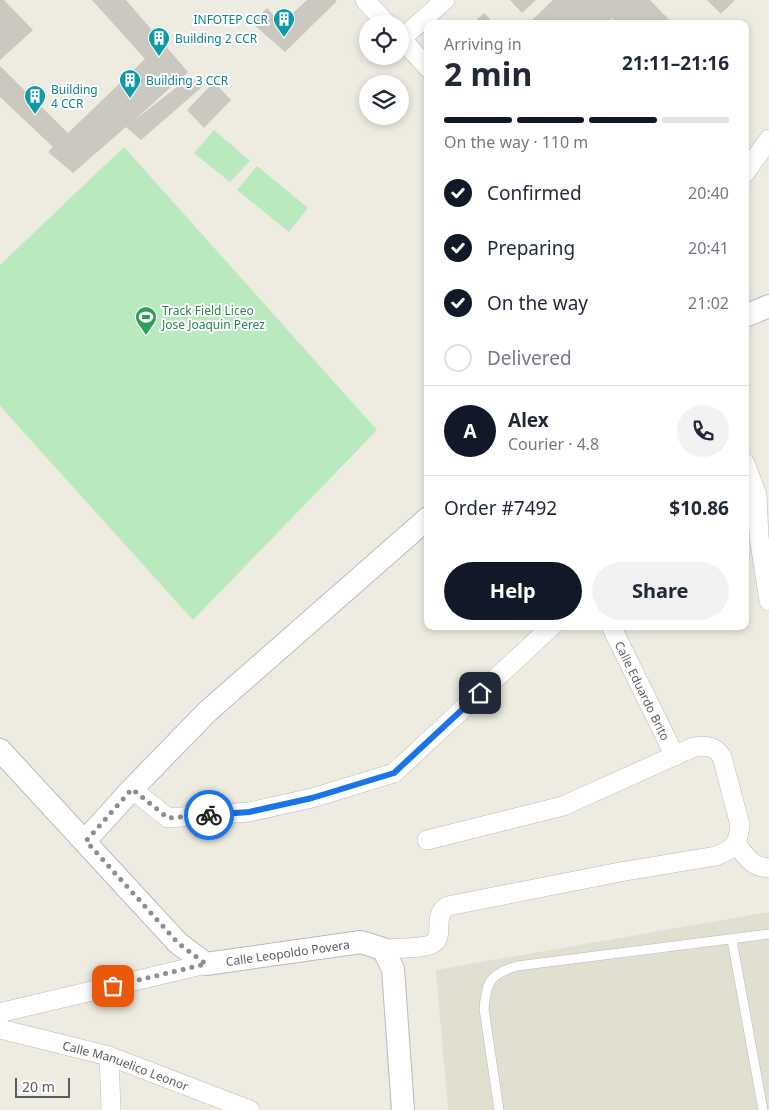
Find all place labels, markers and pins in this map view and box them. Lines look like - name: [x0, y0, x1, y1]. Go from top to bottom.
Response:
- building icon: INFOTEP CCR: [272, 7, 296, 38]
- place label: INFOTEP CCR: [193, 11, 269, 28]
- building icon: Building 2 CCR: [147, 26, 171, 57]
- place label: Building 2 CCR: [175, 30, 258, 47]
- building icon: Building 3 CCR: [118, 68, 142, 99]
- place label: Building 3 CCR: [146, 72, 229, 89]
- place label: Building 4 CCR: [51, 81, 98, 112]
- building icon: Building 4 CCR: [23, 84, 47, 115]
- place label: Track Field Liceo Jose Joaquin Perez: [161, 302, 265, 333]
- sports icon: Track Field Liceo Jose Joaquin Perez: [134, 305, 158, 336]
- pin: [459, 672, 501, 714]
- pin: [92, 965, 134, 1007]

